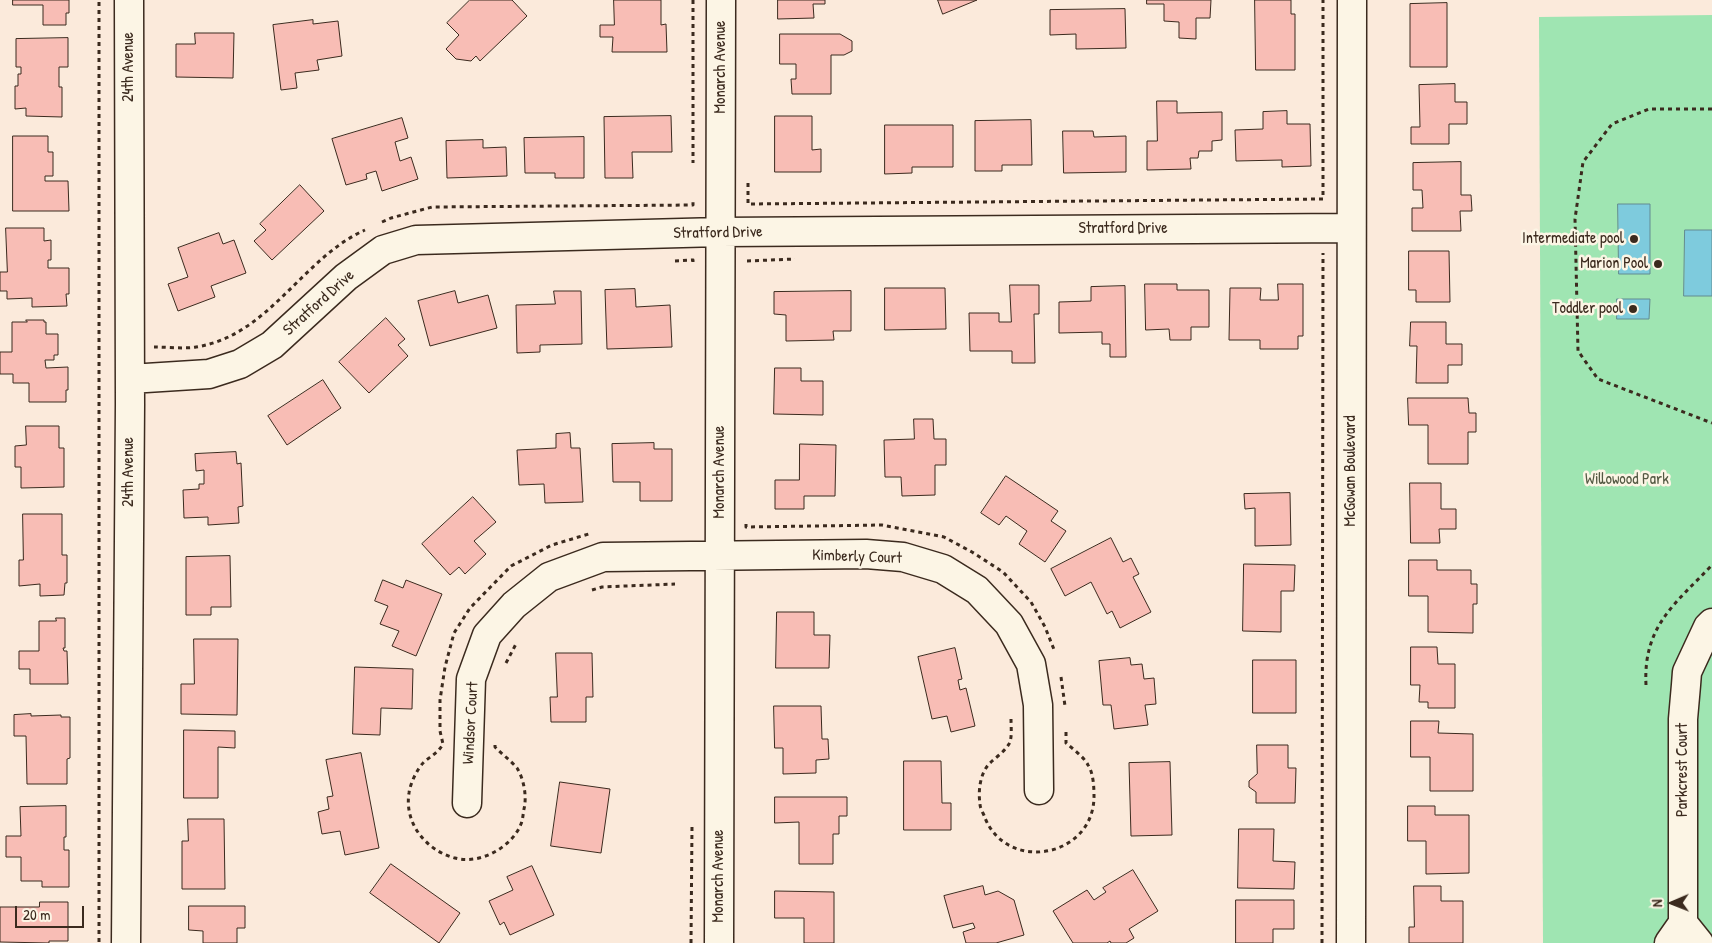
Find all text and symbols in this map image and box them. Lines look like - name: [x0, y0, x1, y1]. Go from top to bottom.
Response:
- street label: Monarch Avenue: [711, 21, 731, 113]
- street label: 24th Avenue: [119, 32, 139, 102]
- street label: Stratford Drive: [1078, 219, 1168, 239]
- street label: Stratford Drive: [673, 223, 763, 243]
- place label: Intermediate pool: [1522, 229, 1624, 249]
- marker: Intermediate pool: [1628, 233, 1640, 245]
- place label: Marion Pool: [1580, 254, 1648, 274]
- marker: Marion Pool: [1652, 258, 1664, 270]
- street label: Stratford Drive: [279, 266, 359, 340]
- place label: Toddler pool: [1552, 299, 1623, 319]
- marker: Toddler pool: [1627, 303, 1639, 315]
- street label: McGowan Boulevard: [1341, 415, 1361, 527]
- street label: Monarch Avenue: [710, 426, 730, 518]
- street label: 24th Avenue: [119, 437, 139, 507]
- park label: Willowood Park: [1585, 470, 1669, 490]
- street label: Kimberly Court: [812, 546, 902, 568]
- street label: Windsor Court: [459, 681, 483, 765]
- street label: Parkcrest Court: [1673, 723, 1693, 817]
- street label: Monarch Avenue: [709, 830, 729, 922]
- north arrow: [1647, 878, 1697, 928]
- scale bar: [18, 896, 86, 928]
- text: N: [1647, 899, 1666, 907]
- text: 20 m: [23, 904, 50, 925]

